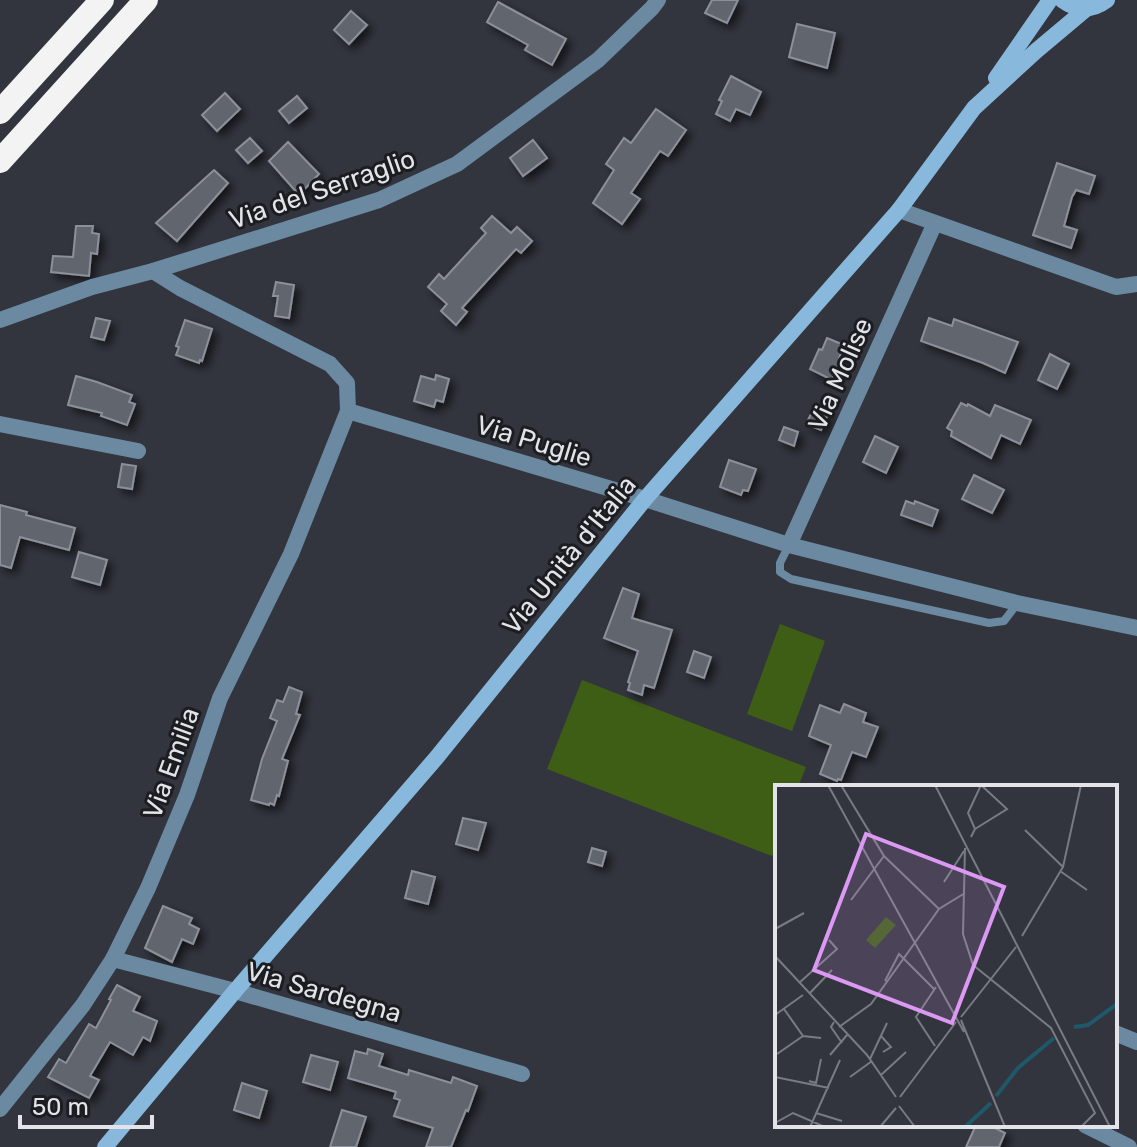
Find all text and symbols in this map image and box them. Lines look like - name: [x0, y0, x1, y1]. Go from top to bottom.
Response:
- street label: Via del Serraglio: [225, 143, 419, 236]
- street label: Via Molise: [802, 313, 879, 435]
- street label: Via Puglie: [472, 409, 595, 474]
- street label: Via Unità d'Italia: [496, 470, 643, 641]
- street label: Via Emilia: [137, 703, 206, 823]
- inset map: [775, 785, 1117, 1127]
- street label: Via Sardegna: [243, 956, 405, 1029]
- scale bar: [20, 1079, 152, 1129]
- text: 50 m: [32, 1093, 89, 1121]

